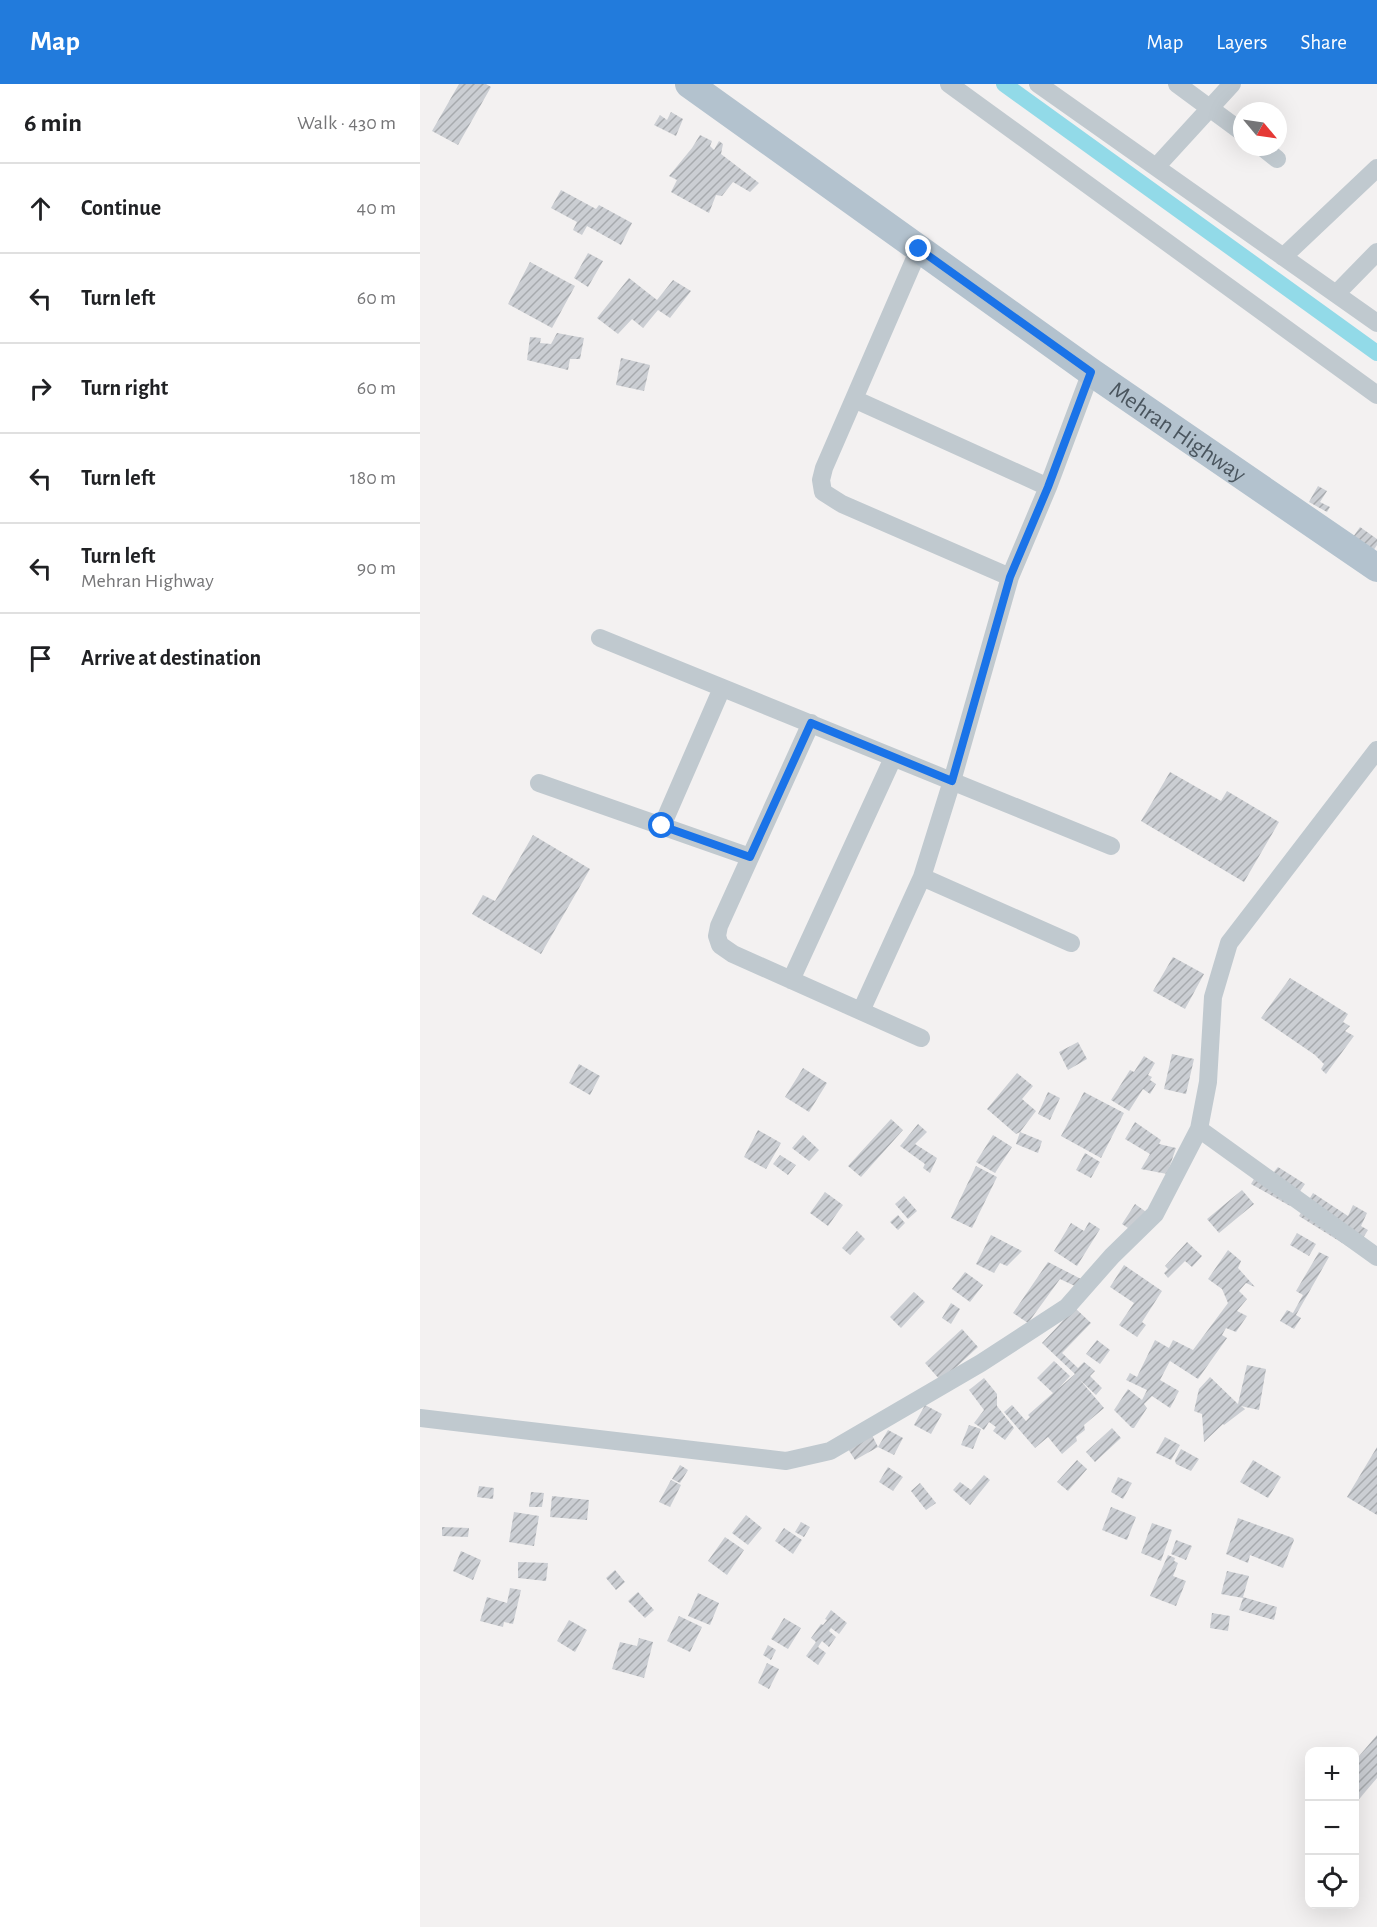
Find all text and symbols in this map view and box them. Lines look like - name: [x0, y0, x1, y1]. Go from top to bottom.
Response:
- text: Map: [30, 28, 80, 56]
- text: Map: [1147, 32, 1183, 53]
- text: Layers: [1216, 32, 1267, 53]
- text: Share: [1300, 32, 1347, 53]
- north arrow: [1233, 102, 1287, 156]
- text: 6 min: [24, 110, 82, 136]
- text: Walk · 430 m: [297, 113, 396, 133]
- icon: ahead: [24, 192, 57, 225]
- text: Continue: [81, 197, 161, 219]
- text: 40 m: [357, 198, 396, 218]
- route end: [905, 235, 931, 261]
- icon: left: [24, 282, 57, 315]
- text: Turn left: [81, 287, 155, 309]
- text: 60 m: [357, 288, 396, 308]
- icon: right: [24, 372, 57, 405]
- text: Turn right: [81, 377, 168, 399]
- text: 60 m: [357, 378, 396, 398]
- street label: Mehran Highway: [1105, 378, 1250, 487]
- icon: left: [24, 462, 57, 495]
- text: Turn left: [81, 467, 155, 489]
- text: 180 m: [350, 468, 396, 488]
- text: Turn left: [81, 545, 155, 567]
- icon: left: [24, 552, 57, 585]
- text: 90 m: [357, 558, 396, 578]
- text: Mehran Highway: [81, 571, 214, 591]
- icon: arrive: [24, 642, 57, 675]
- text: Arrive at destination: [81, 647, 261, 669]
- route start: [648, 812, 674, 838]
- map controls: [1305, 1747, 1359, 1909]
- button: +: [1305, 1747, 1359, 1801]
- button: −: [1305, 1801, 1359, 1855]
- button: locate: [1305, 1855, 1359, 1909]

